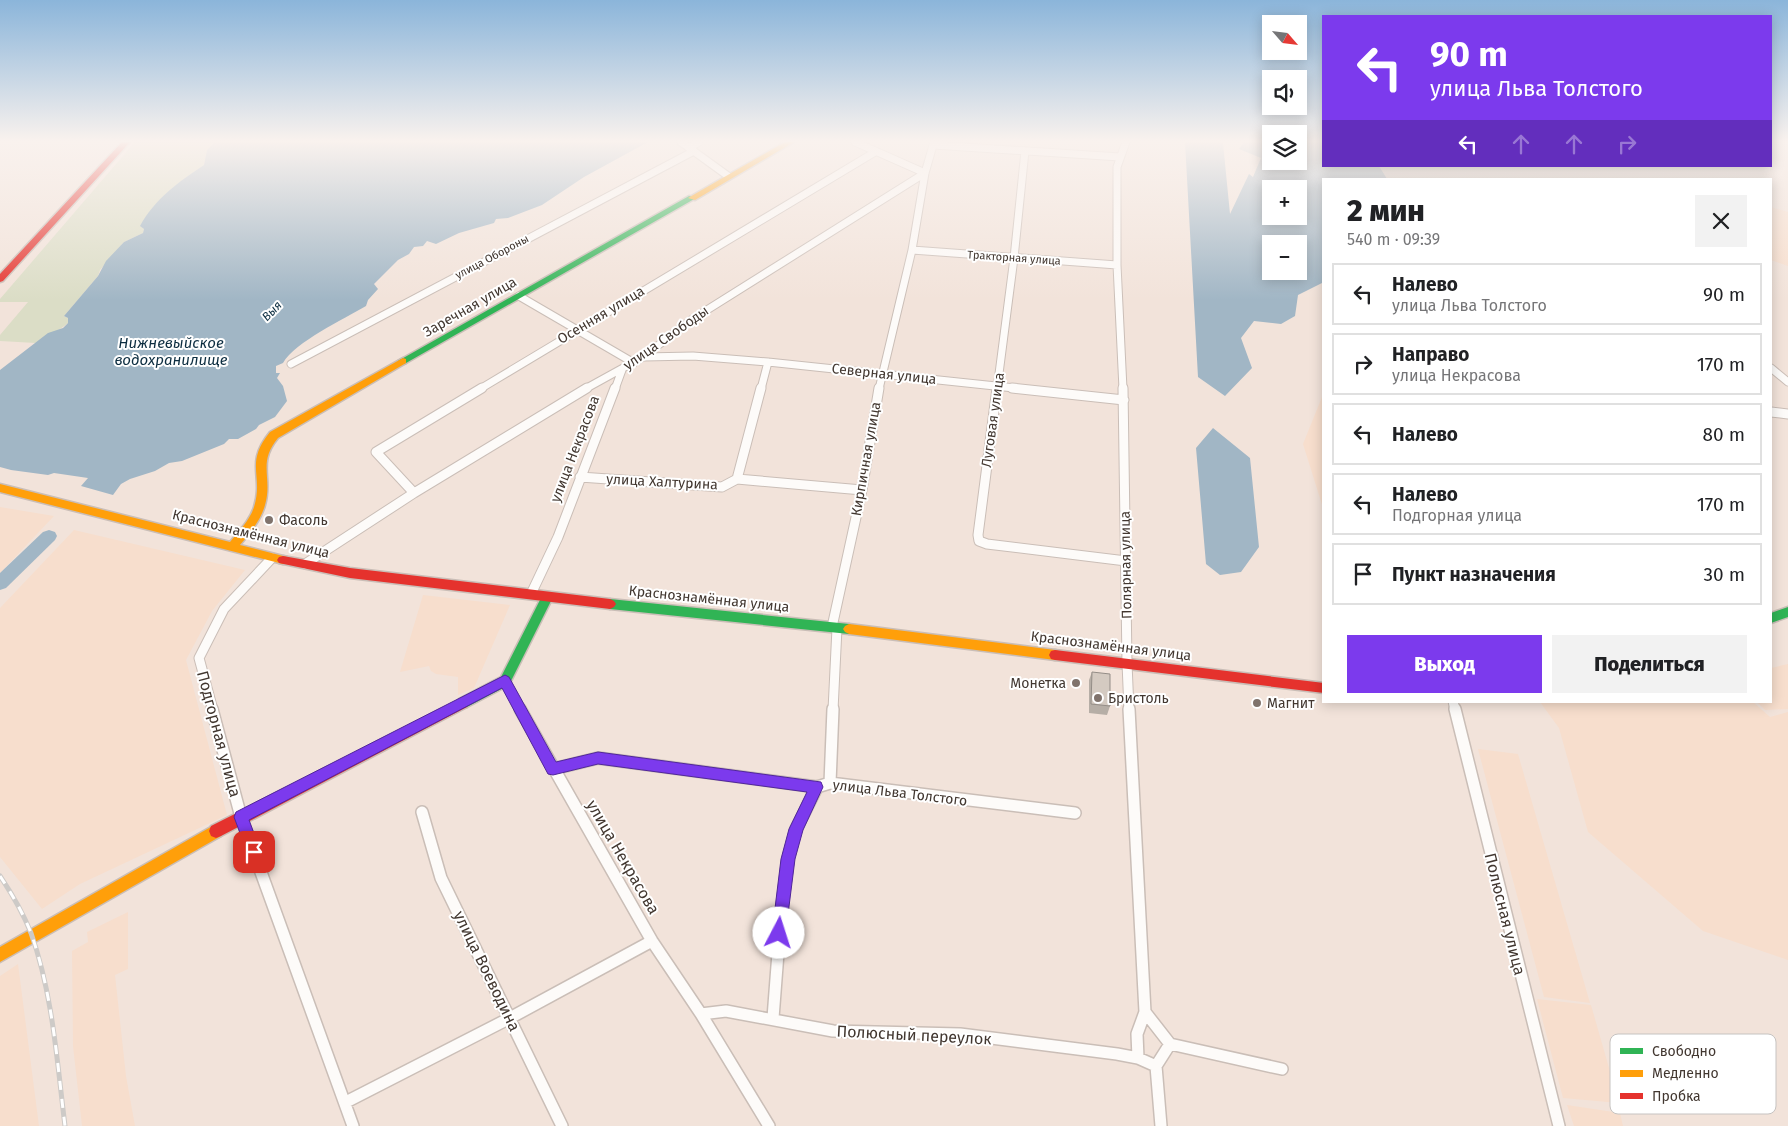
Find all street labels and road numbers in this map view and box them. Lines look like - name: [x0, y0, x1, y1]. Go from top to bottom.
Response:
- street label: улица Обороны: [453, 232, 531, 282]
- street label: Тракторная улица: [967, 248, 1061, 268]
- street label: Заречная улица: [420, 273, 520, 341]
- street label: Осенняя улица: [554, 282, 648, 348]
- street label: улица Свободы: [620, 302, 712, 374]
- street label: Северная улица: [831, 360, 937, 388]
- street label: Луговая улица: [978, 371, 1008, 469]
- street label: улица Некрасова: [547, 393, 603, 505]
- street label: Кирпичная улица: [848, 401, 884, 517]
- street label: улица Халтурина: [606, 471, 718, 493]
- street label: Краснознамённая улица: [171, 506, 331, 562]
- street label: Полярная улица: [1117, 511, 1135, 619]
- street label: Краснознамённая улица: [628, 582, 790, 616]
- street label: Краснознамённая улица: [1030, 628, 1192, 664]
- street label: Подгорная улица: [193, 669, 245, 799]
- street label: улица Льва Толстого: [832, 776, 968, 810]
- street label: улица Некрасова: [583, 796, 663, 918]
- street label: Полюсная улица: [1481, 851, 1529, 977]
- street label: улица Воеводина: [450, 908, 524, 1034]
- street label: Полюсный переулок: [836, 1021, 993, 1049]

